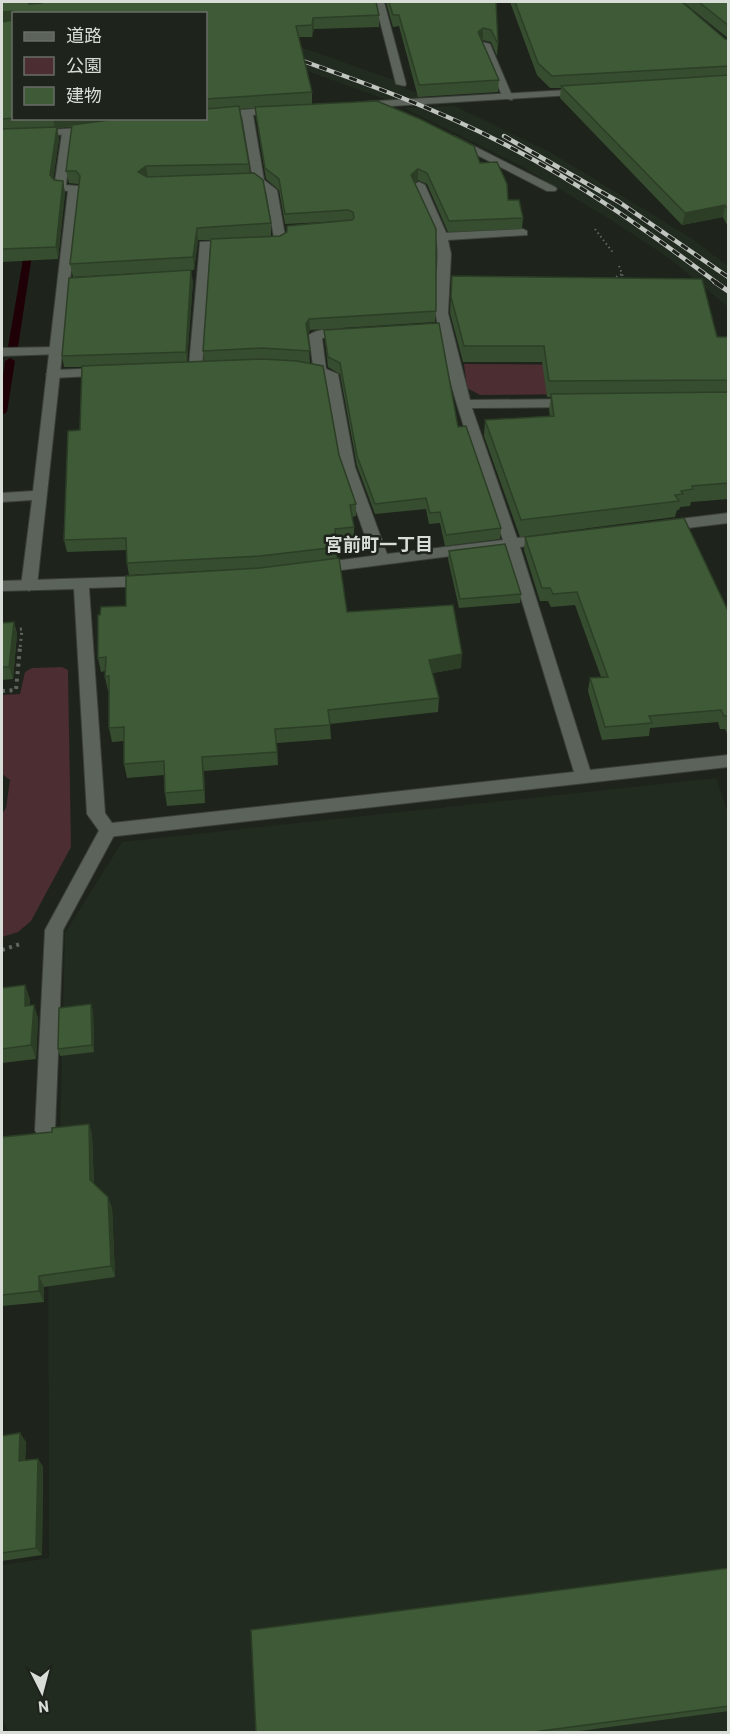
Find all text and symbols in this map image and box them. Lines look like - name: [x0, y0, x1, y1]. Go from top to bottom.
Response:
- legend: [12, 12, 207, 120]
- text: 道路: [66, 24, 102, 46]
- text: 公園: [66, 54, 102, 76]
- text: 建物: [66, 84, 102, 106]
- district label: 宮前町一丁目: [325, 533, 433, 555]
- north arrow: [12, 1662, 72, 1722]
- text: N: [37, 1697, 50, 1717]

